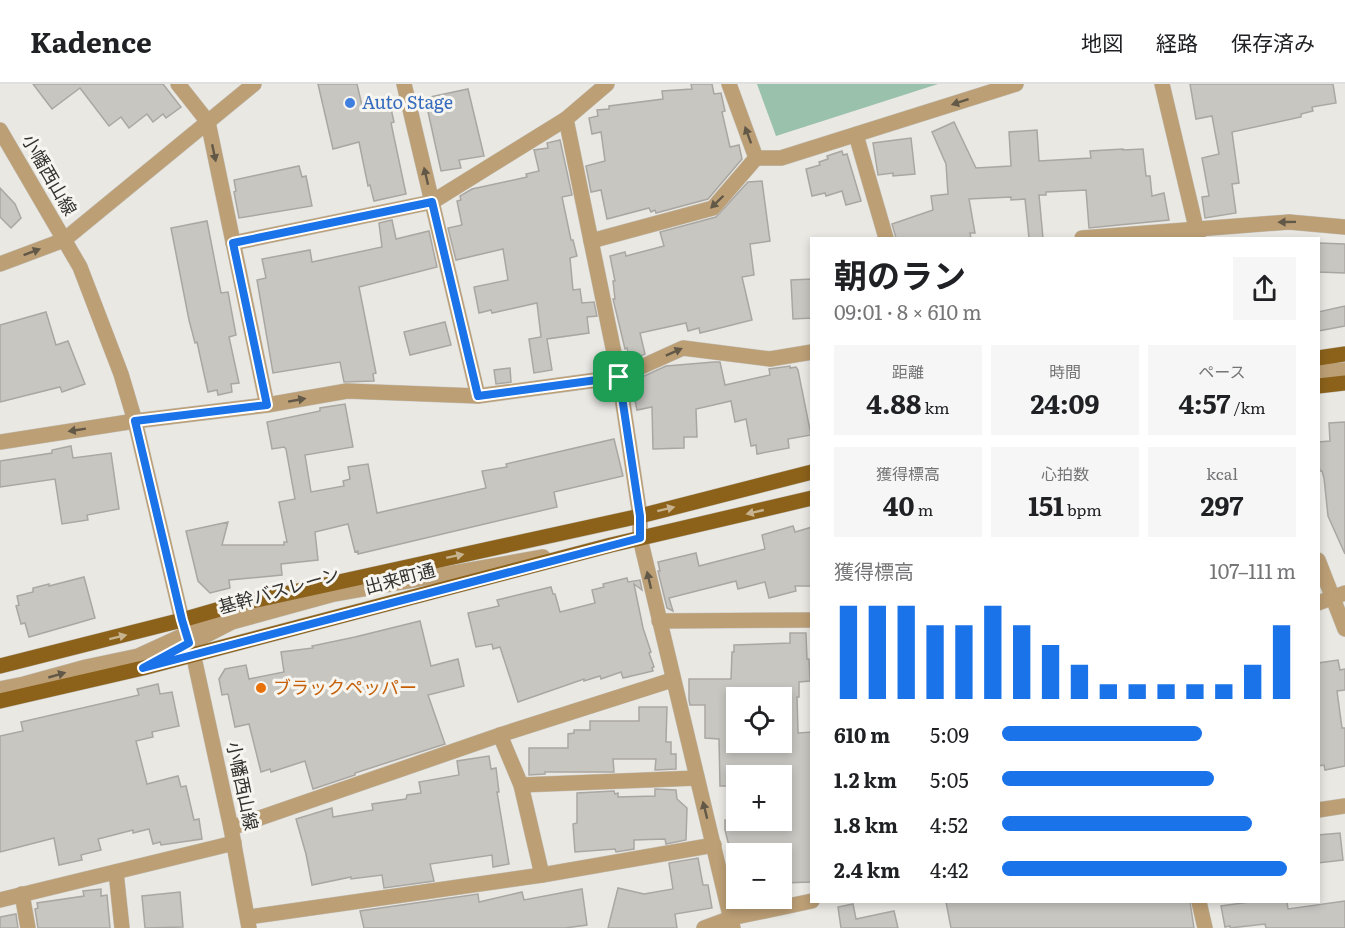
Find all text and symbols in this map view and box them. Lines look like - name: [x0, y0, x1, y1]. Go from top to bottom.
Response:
- text: Kadence: [30, 20, 152, 62]
- text: 地図: [1081, 26, 1123, 57]
- text: 経路: [1156, 26, 1198, 57]
- text: 保存済み: [1231, 26, 1315, 57]
- place label: Auto Stage: [362, 88, 453, 115]
- marker: Auto Stage: [343, 96, 357, 110]
- one-way arrow: [951, 98, 969, 107]
- one-way arrow: [742, 126, 752, 144]
- street label: 小幡西山線: [16, 129, 84, 220]
- one-way arrow: [210, 143, 219, 162]
- one-way arrow: [420, 167, 430, 185]
- one-way arrow: [711, 194, 725, 208]
- one-way arrow: [1277, 218, 1296, 227]
- one-way arrow: [23, 247, 41, 256]
- text: 朝のラン: [834, 249, 966, 298]
- button: share: [1233, 257, 1296, 320]
- text: 09:01 · 8 × 610 m: [834, 296, 982, 326]
- one-way arrow: [665, 348, 682, 357]
- pin: [593, 351, 644, 402]
- text: 距離: [892, 359, 924, 383]
- text: 時間: [1049, 359, 1081, 383]
- text: ペース: [1198, 359, 1246, 383]
- icon: arrive: [602, 360, 635, 393]
- text: 4.88: [866, 383, 921, 422]
- text: 24:09: [1030, 383, 1100, 422]
- text: 4:57: [1178, 383, 1230, 422]
- one-way arrow: [288, 395, 307, 404]
- text: km: [921, 395, 950, 419]
- text: /km: [1230, 395, 1266, 419]
- one-way arrow: [68, 425, 87, 434]
- text: 獲得標高: [876, 461, 940, 485]
- text: 心拍数: [1041, 461, 1089, 485]
- text: kcal: [1206, 461, 1238, 485]
- text: 40: [883, 485, 914, 524]
- text: 151: [1028, 485, 1064, 524]
- text: 297: [1201, 485, 1243, 524]
- text: m: [914, 497, 933, 521]
- text: bpm: [1064, 497, 1102, 521]
- one-way arrow: [657, 504, 675, 513]
- one-way arrow: [745, 507, 764, 517]
- one-way arrow: [446, 551, 464, 561]
- street label: 出来町通: [361, 555, 438, 600]
- text: 獲得標高: [834, 555, 914, 585]
- text: 107–111 m: [1210, 555, 1296, 585]
- street label: 基幹バスレーン: [215, 559, 342, 620]
- one-way arrow: [644, 570, 653, 589]
- one-way arrow: [109, 631, 127, 641]
- one-way arrow: [48, 670, 66, 679]
- place label: ブラックペッパー: [273, 673, 417, 700]
- marker: ブラックペッパー: [254, 681, 268, 695]
- map controls: [726, 687, 792, 909]
- button: locate: [726, 687, 792, 753]
- text: 610 m: [834, 719, 890, 749]
- text: 5:09: [930, 719, 969, 749]
- street label: 小幡西山線: [221, 739, 266, 833]
- text: 1.2 km: [834, 764, 897, 794]
- text: 5:05: [930, 764, 969, 794]
- button: +: [726, 765, 792, 831]
- one-way arrow: [700, 801, 709, 819]
- text: 1.8 km: [834, 809, 898, 839]
- text: 4:52: [930, 809, 968, 839]
- button: −: [726, 843, 792, 909]
- text: 2.4 km: [834, 854, 900, 884]
- text: 4:42: [930, 854, 968, 884]

